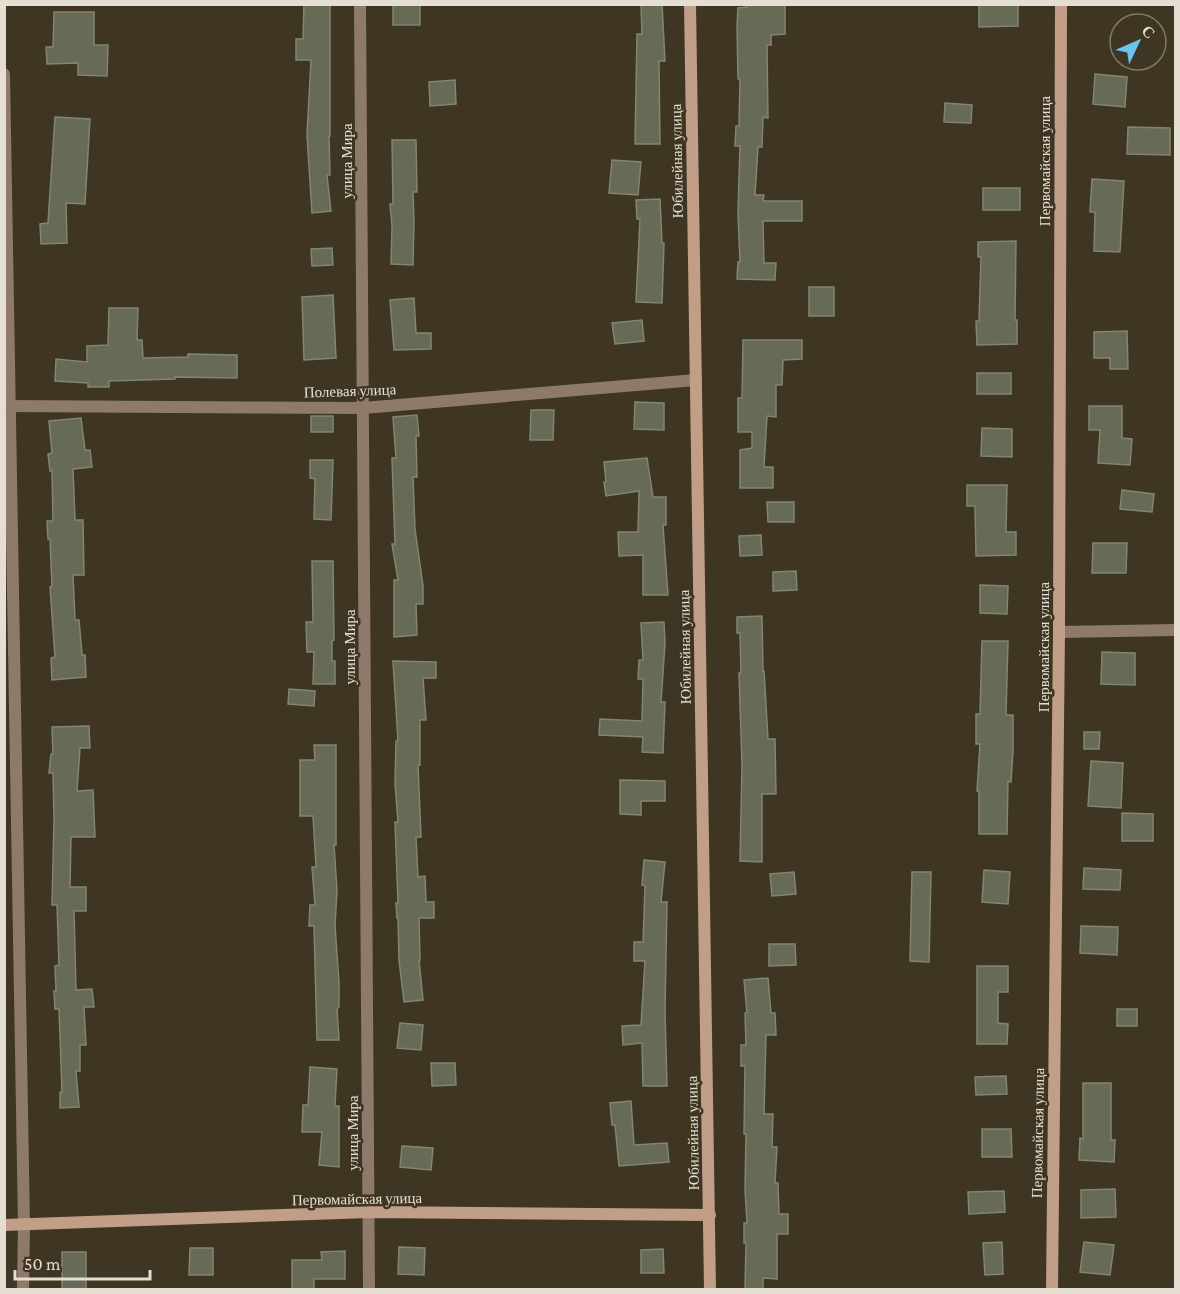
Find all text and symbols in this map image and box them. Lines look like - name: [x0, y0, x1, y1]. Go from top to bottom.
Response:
- north arrow: [1108, 12, 1168, 72]
- text: С: [1138, 22, 1159, 42]
- street label: Первомайская улица: [1037, 95, 1053, 226]
- street label: Юбилейная улица: [668, 103, 686, 218]
- street label: улица Мира: [339, 123, 355, 199]
- street label: Полевая улица: [303, 381, 397, 401]
- street label: Первомайская улица: [1036, 581, 1052, 712]
- street label: Юбилейная улица: [676, 589, 694, 704]
- street label: улица Мира: [342, 609, 358, 685]
- street label: Первомайская улица: [1029, 1067, 1047, 1198]
- street label: Юбилейная улица: [684, 1075, 702, 1190]
- street label: улица Мира: [345, 1095, 361, 1171]
- street label: Первомайская улица: [292, 1190, 423, 1208]
- scale bar: [15, 1243, 150, 1281]
- text: 50 m: [24, 1254, 61, 1274]

